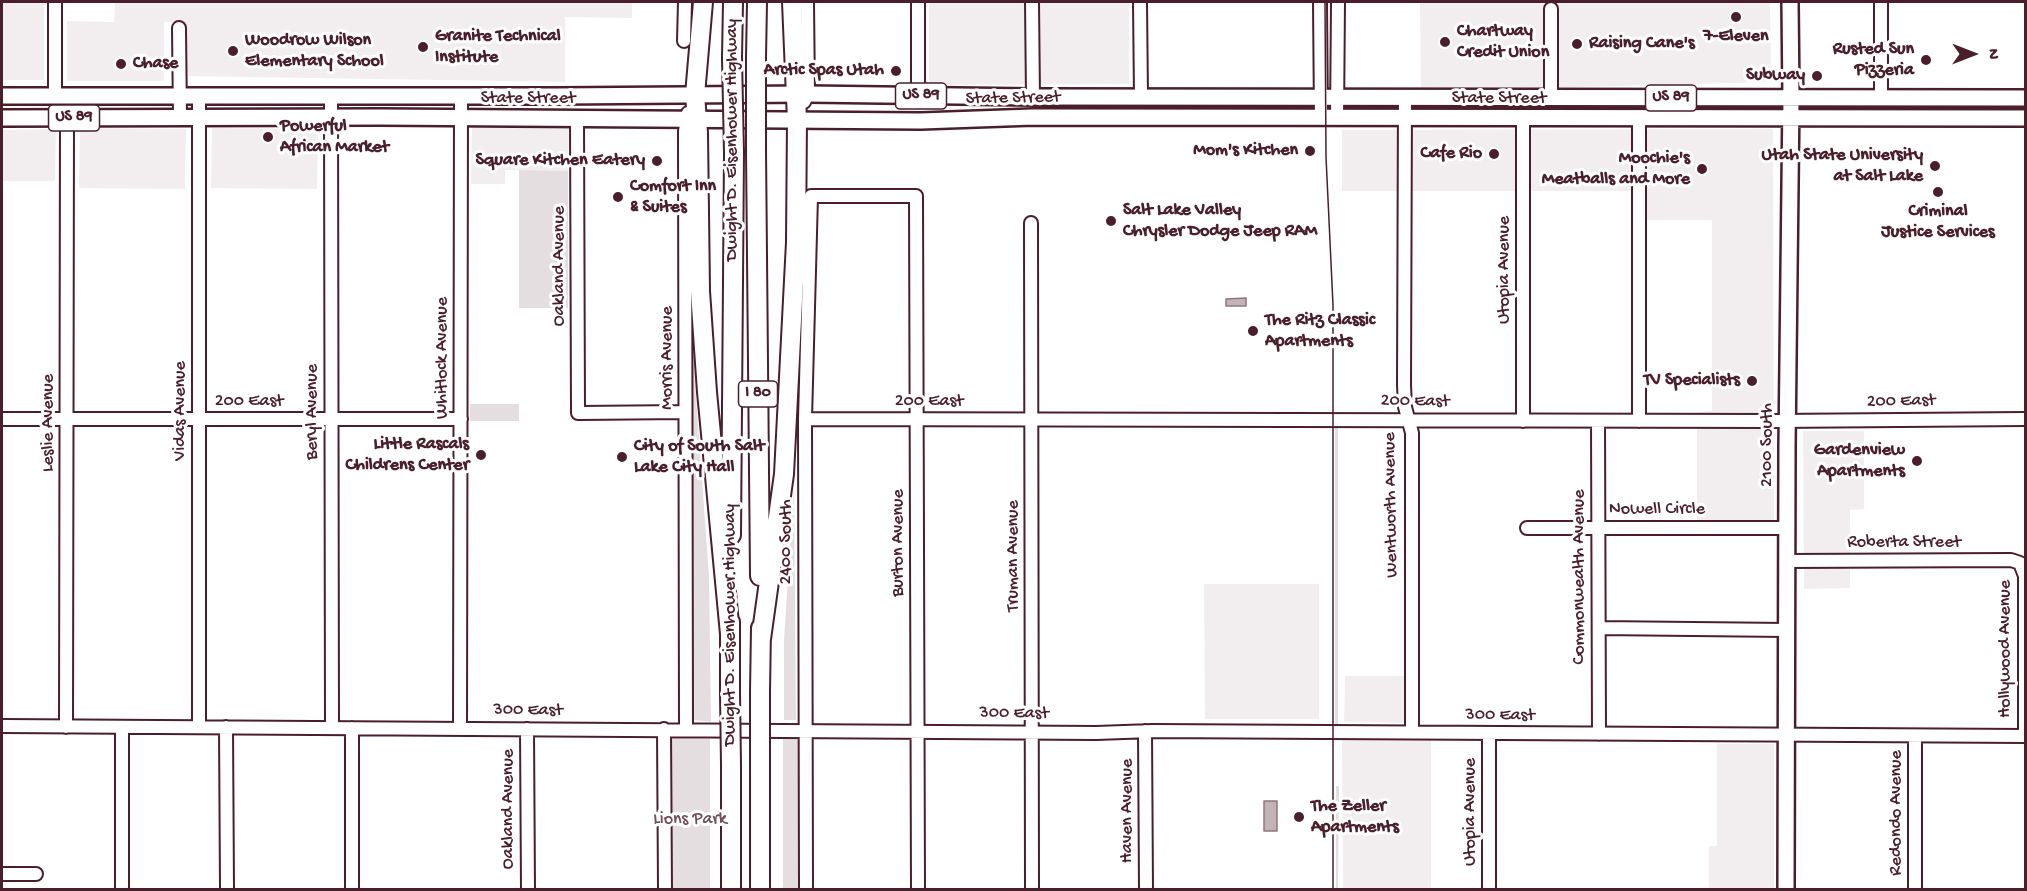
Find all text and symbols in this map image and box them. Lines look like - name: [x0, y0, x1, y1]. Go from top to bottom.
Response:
- marker: 7-Eleven: [1729, 10, 1743, 24]
- street label: Dwight D. Eisenhower Highway: [722, 19, 744, 261]
- place label: Chartway Credit Union: [1457, 21, 1549, 63]
- north arrow: [1943, 24, 2003, 84]
- place label: Granite Technical Institute: [435, 26, 561, 68]
- place label: 7-Eleven: [1703, 26, 1769, 48]
- place label: Woodrow Wilson Elementary School: [245, 30, 384, 72]
- place label: Raising Cane's: [1589, 33, 1695, 55]
- marker: Chartway Credit Union: [1438, 35, 1452, 49]
- marker: Raising Cane's: [1570, 37, 1584, 51]
- place label: Rusted Sun Pizzeria: [1833, 39, 1914, 82]
- marker: Granite Technical Institute: [416, 40, 430, 54]
- marker: Woodrow Wilson Elementary School: [226, 44, 240, 58]
- text: N: [1982, 49, 2001, 59]
- place label: Chase: [133, 53, 178, 75]
- marker: Rusted Sun Pizzeria: [1919, 53, 1933, 67]
- marker: Chase: [114, 57, 128, 71]
- place label: Arctic Spas Utah: [764, 60, 884, 82]
- marker: Arctic Spas Utah: [889, 64, 903, 78]
- place label: Subway: [1746, 65, 1805, 87]
- marker: Subway: [1810, 69, 1824, 83]
- road number: US 89: [896, 83, 946, 109]
- road number: US 89: [1646, 85, 1696, 111]
- street label: State Street: [966, 87, 1060, 111]
- street label: State Street: [481, 88, 575, 110]
- street label: State Street: [1452, 88, 1546, 110]
- road number: US 89: [48, 105, 100, 131]
- place label: Powerful African Market: [280, 116, 389, 158]
- marker: Powerful African Market: [261, 130, 275, 144]
- place label: Mom's Kitchen: [1193, 140, 1298, 162]
- place label: Cafe Rio: [1421, 143, 1482, 165]
- marker: Mom's Kitchen: [1303, 144, 1317, 158]
- place label: Utah State University at Salt Lake: [1762, 145, 1923, 188]
- marker: Cafe Rio: [1487, 147, 1501, 161]
- place label: Moochie's Meatballs and More: [1542, 148, 1690, 190]
- place label: Square Kitchen Eatery: [475, 150, 645, 172]
- marker: Square Kitchen Eatery: [650, 154, 664, 168]
- marker: Utah State University at Salt Lake: [1928, 159, 1942, 173]
- marker: Moochie's Meatballs and More: [1695, 162, 1709, 176]
- place label: Comfort Inn & Suites: [630, 176, 716, 219]
- marker: Criminal Justice Services: [1931, 185, 1945, 199]
- marker: Comfort Inn & Suites: [611, 190, 625, 204]
- place label: Salt Lake Valley Chrysler Dodge Jeep RAM: [1123, 200, 1317, 242]
- place label: Criminal Justice Services: [1881, 201, 1995, 244]
- street label: Oakland Avenue: [549, 206, 571, 326]
- marker: Salt Lake Valley Chrysler Dodge Jeep RAM: [1104, 214, 1118, 228]
- street label: Utopia Avenue: [1494, 216, 1516, 324]
- street label: Whitlock Avenue: [432, 297, 454, 419]
- street label: Morris Avenue: [657, 306, 679, 410]
- place label: The Ritz Classic Apartments: [1265, 310, 1375, 352]
- marker: The Ritz Classic Apartments: [1246, 324, 1260, 338]
- street label: Vidas Avenue: [170, 361, 192, 461]
- street label: Beryl Avenue: [302, 364, 324, 460]
- place label: TV Specialists: [1644, 370, 1740, 392]
- street label: Leslie Avenue: [38, 374, 60, 472]
- marker: TV Specialists: [1745, 374, 1759, 388]
- road number: I 80: [738, 381, 777, 407]
- street label: 200 East: [215, 391, 283, 413]
- street label: 200 East: [895, 391, 963, 413]
- street label: 200 East: [1380, 391, 1450, 413]
- street label: 200 East: [1866, 391, 1936, 413]
- street label: 2100 South: [1757, 403, 1779, 487]
- street label: Wentworth Avenue: [1380, 432, 1404, 578]
- place label: Little Rascals Childrens Center: [345, 434, 469, 476]
- place label: City of South Salt Lake City Hall: [634, 436, 764, 478]
- place label: Gardenview Apartments: [1814, 440, 1905, 482]
- marker: Little Rascals Childrens Center: [474, 448, 488, 462]
- marker: City of South Salt Lake City Hall: [615, 450, 629, 464]
- marker: Gardenview Apartments: [1910, 454, 1924, 468]
- street label: Burton Avenue: [888, 489, 910, 597]
- street label: Commonwealth Avenue: [1569, 489, 1591, 665]
- street label: 2400 South: [776, 499, 798, 585]
- street label: Nowell Circle: [1609, 499, 1705, 521]
- street label: Truman Avenue: [1003, 500, 1025, 612]
- street label: Dwight D. Eisenhower Highway: [720, 504, 742, 746]
- street label: Roberta Street: [1847, 532, 1961, 554]
- street label: Hollywood Avenue: [1995, 580, 2017, 718]
- street label: 300 East: [493, 700, 563, 722]
- street label: 300 East: [979, 703, 1049, 725]
- street label: 300 East: [1465, 705, 1535, 727]
- street label: Oakland Avenue: [498, 749, 520, 869]
- street label: Redondo Avenue: [1886, 750, 1908, 876]
- street label: Utopia Avenue: [1460, 758, 1482, 866]
- street label: Haven Avenue: [1117, 759, 1139, 863]
- place label: The Zeller Apartments: [1311, 796, 1399, 838]
- park label: Lions Park: [653, 809, 727, 831]
- marker: The Zeller Apartments: [1292, 810, 1306, 824]

